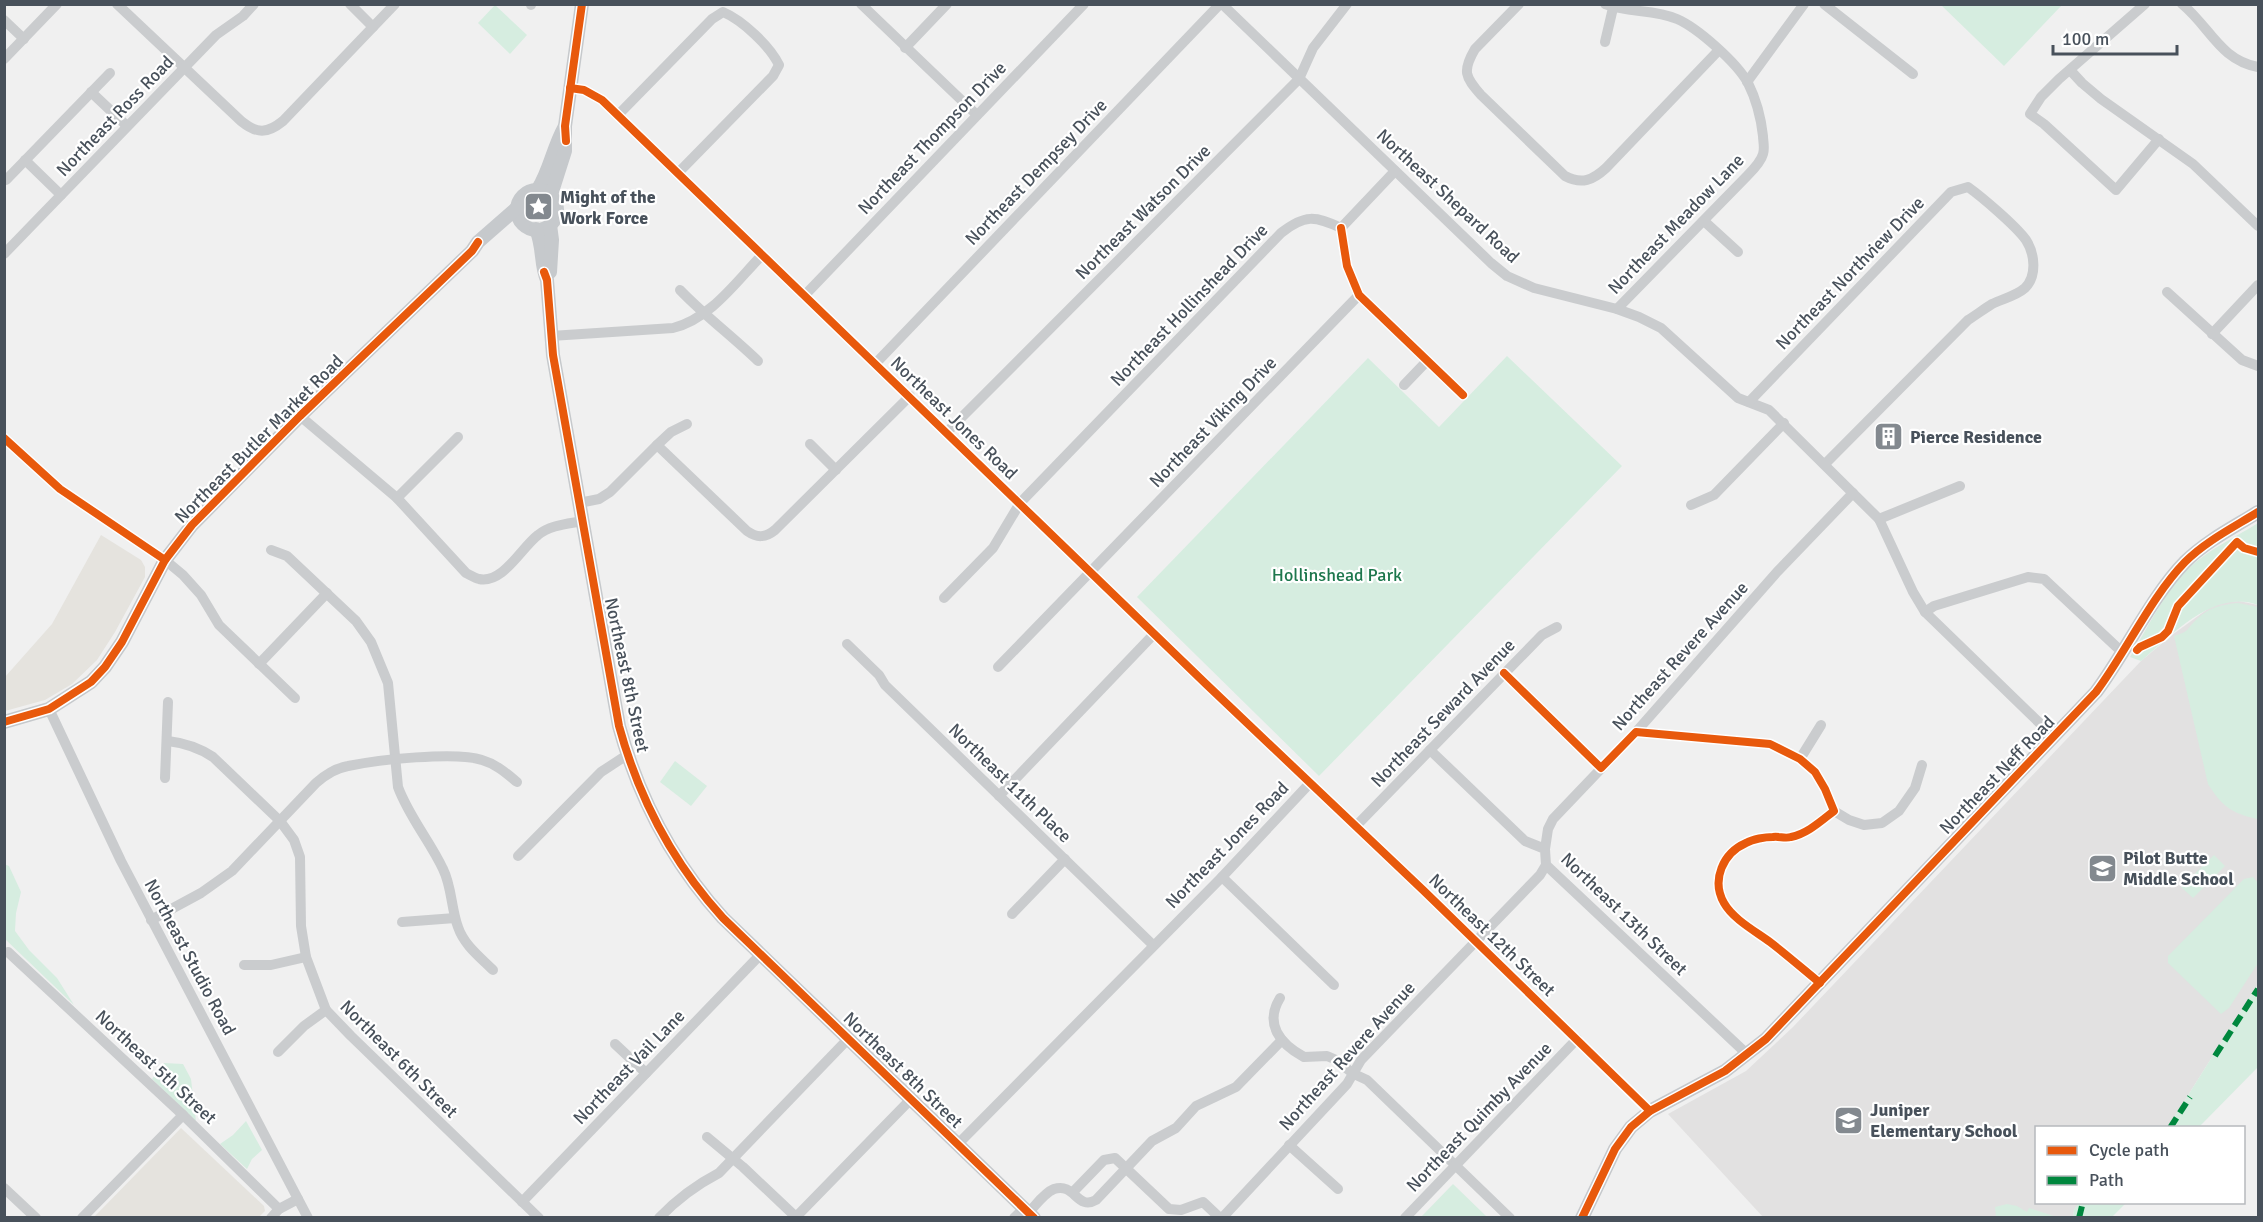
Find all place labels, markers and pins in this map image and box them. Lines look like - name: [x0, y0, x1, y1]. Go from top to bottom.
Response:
- place label: Might of the Work Force: [560, 186, 656, 229]
- place icon: Might of the Work Force: [523, 191, 555, 223]
- building icon: Pierce Residence: [1873, 421, 1905, 453]
- place label: Pierce Residence: [1910, 426, 2042, 448]
- place label: Pilot Butte Middle School: [2123, 847, 2234, 890]
- school or university icon: Pilot Butte Middle School: [2086, 852, 2118, 884]
- place label: Juniper Elementary School: [1870, 1099, 2018, 1142]
- school or university icon: Juniper Elementary School: [1833, 1104, 1865, 1136]

